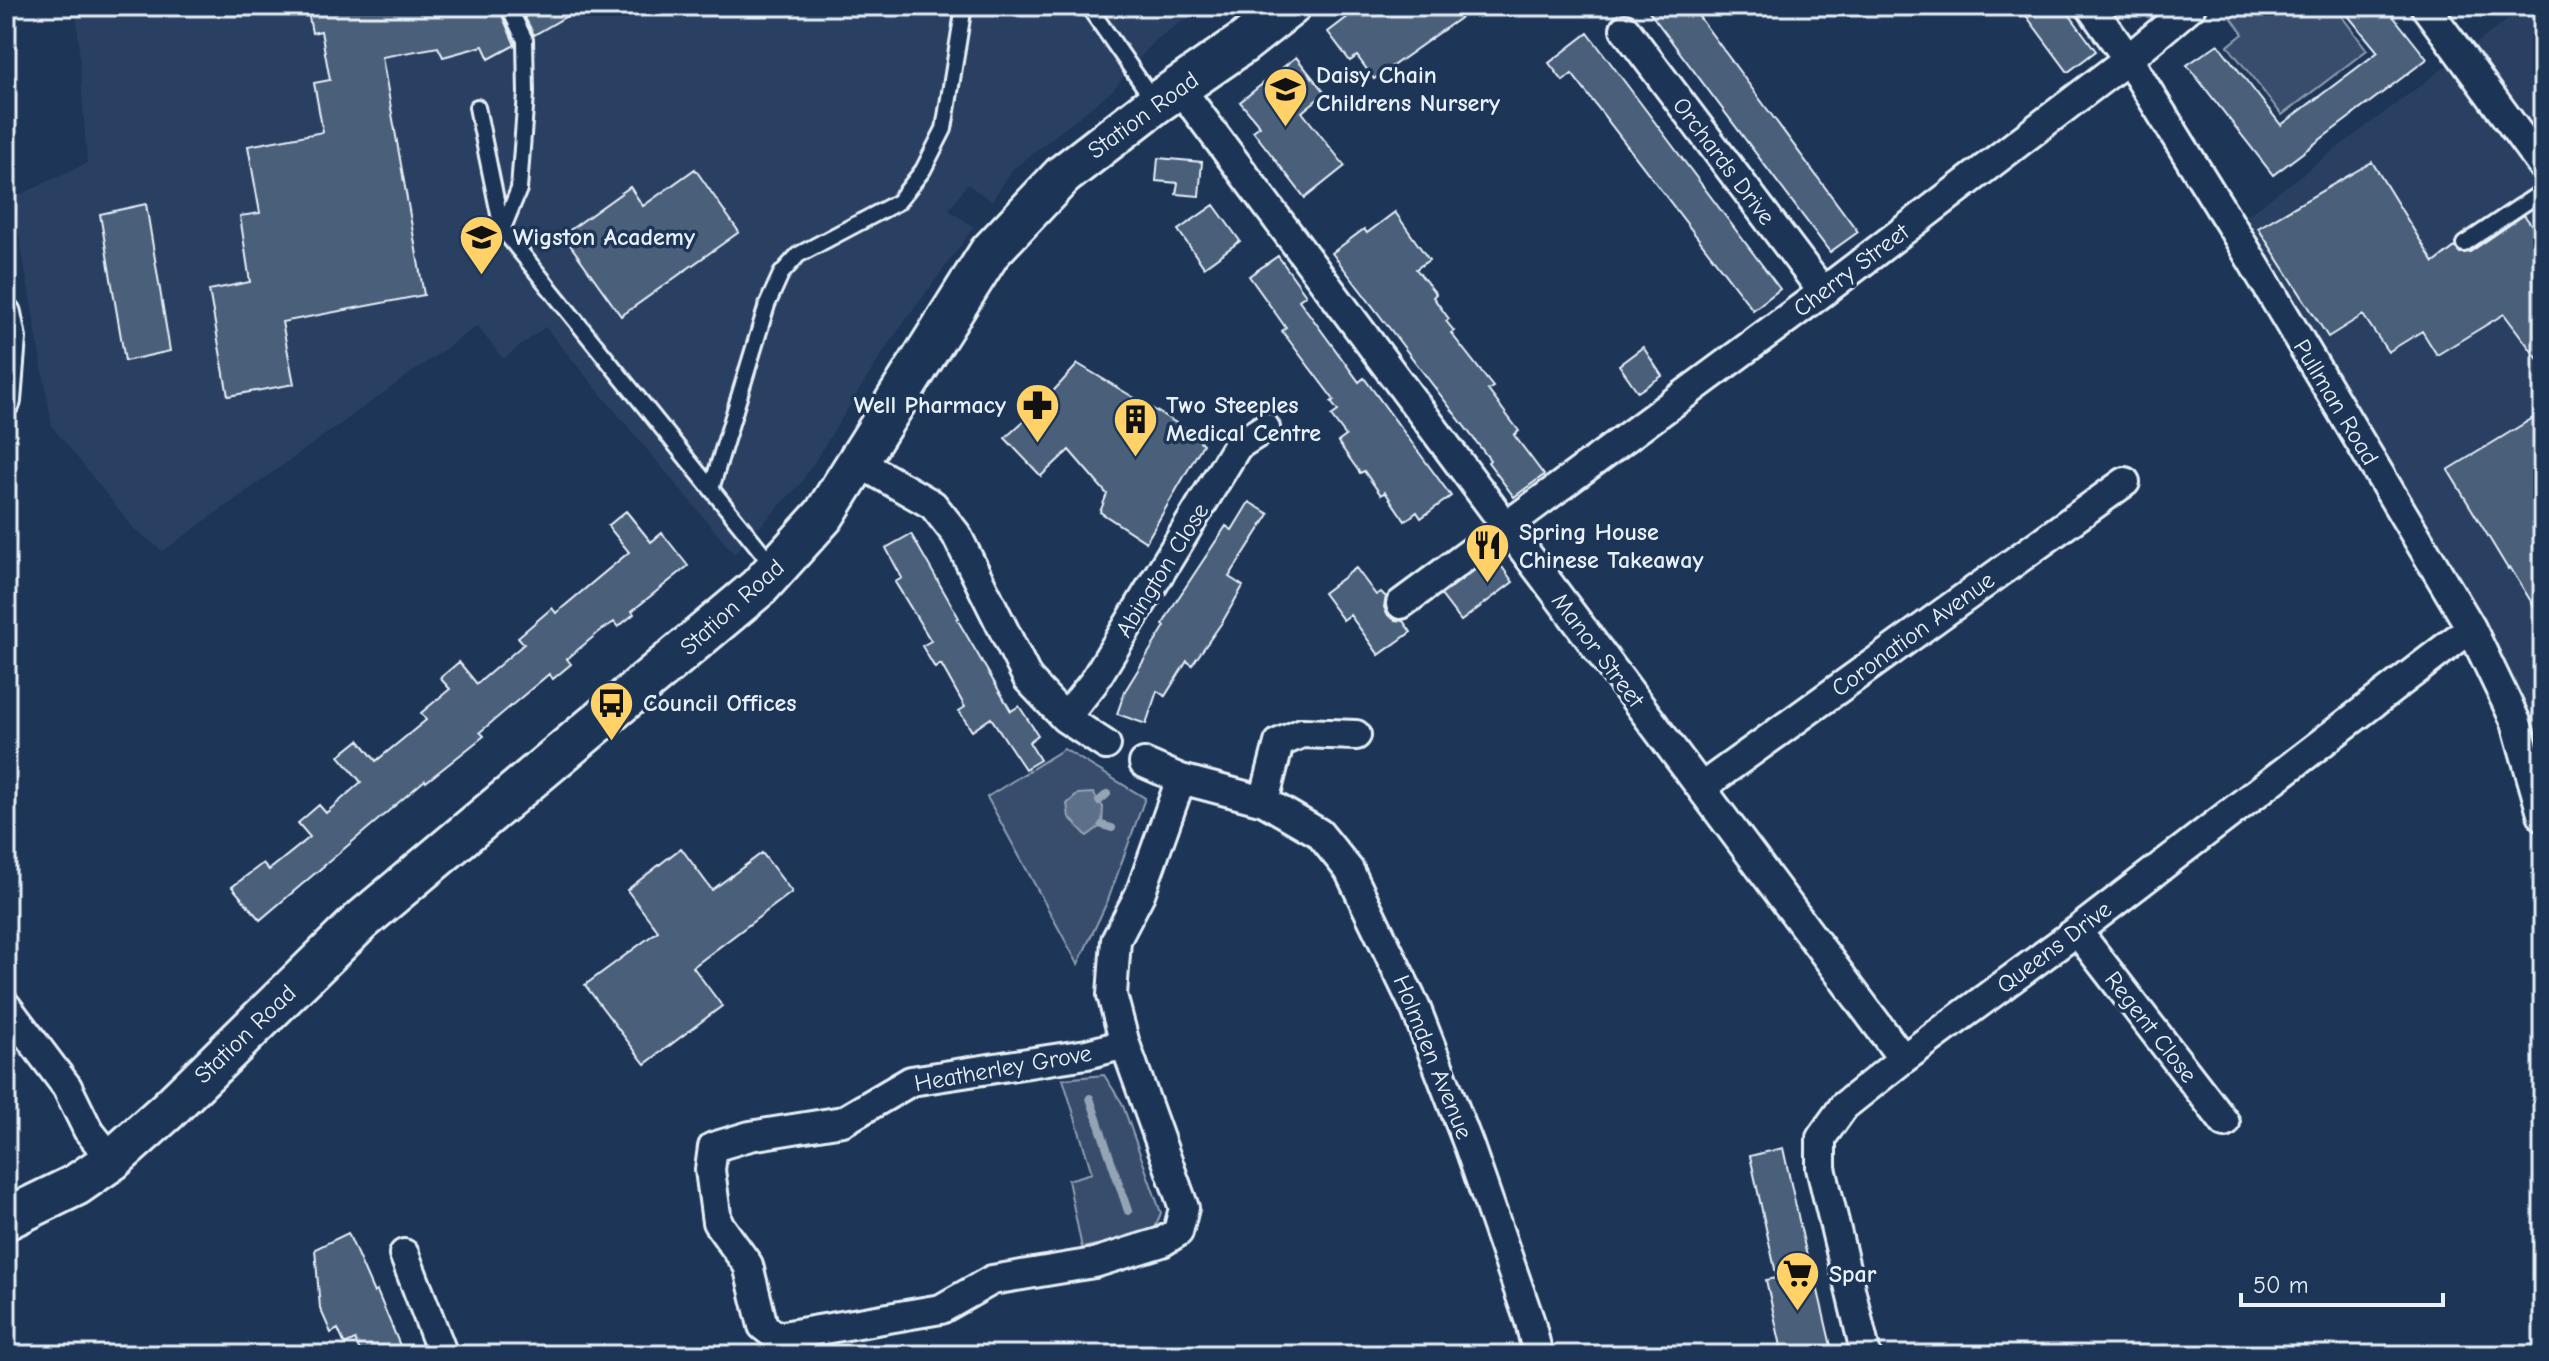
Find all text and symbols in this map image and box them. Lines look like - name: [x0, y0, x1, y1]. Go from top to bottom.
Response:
- place label: Daisy Chain Childrens Nursery: [1316, 61, 1500, 117]
- street label: Station Road: [1082, 65, 1204, 165]
- school or university icon: Daisy Chain Childrens Nursery: [1261, 65, 1309, 128]
- street label: Orchards Drive: [1667, 92, 1781, 230]
- school or university icon: Wigston Academy: [458, 213, 506, 276]
- street label: Cherry Street: [1788, 217, 1915, 323]
- place label: Wigston Academy: [513, 223, 695, 251]
- street label: Pullman Road: [2288, 334, 2384, 470]
- pharmacy icon: Well Pharmacy: [1013, 381, 1061, 444]
- place label: Well Pharmacy: [854, 391, 1006, 419]
- place label: Two Steeples Medical Centre: [1166, 391, 1321, 447]
- building icon: Two Steeples Medical Centre: [1111, 395, 1159, 458]
- street label: Abington Close: [1110, 498, 1214, 642]
- place label: Spring House Chinese Takeaway: [1519, 518, 1704, 574]
- restaurant icon: Spring House Chinese Takeaway: [1464, 522, 1512, 585]
- street label: Station Road: [674, 553, 790, 661]
- street label: Coronation Avenue: [1826, 566, 2000, 702]
- street label: Manor Street: [1546, 587, 1651, 714]
- bus stop icon: Council Offices: [588, 679, 636, 742]
- place label: Council Offices: [643, 689, 796, 717]
- street label: Queens Drive: [1991, 895, 2117, 999]
- street label: Regent Close: [2099, 966, 2203, 1088]
- street label: Holmden Avenue: [1387, 971, 1479, 1143]
- street label: Station Road: [189, 979, 301, 1089]
- street label: Heatherley Grove: [912, 1039, 1094, 1097]
- supermarket icon: Spar: [1774, 1250, 1822, 1313]
- scale bar: [2241, 1257, 2443, 1307]
- place label: Spar: [1829, 1260, 1877, 1288]
- text: 50 m: [2253, 1271, 2309, 1299]

